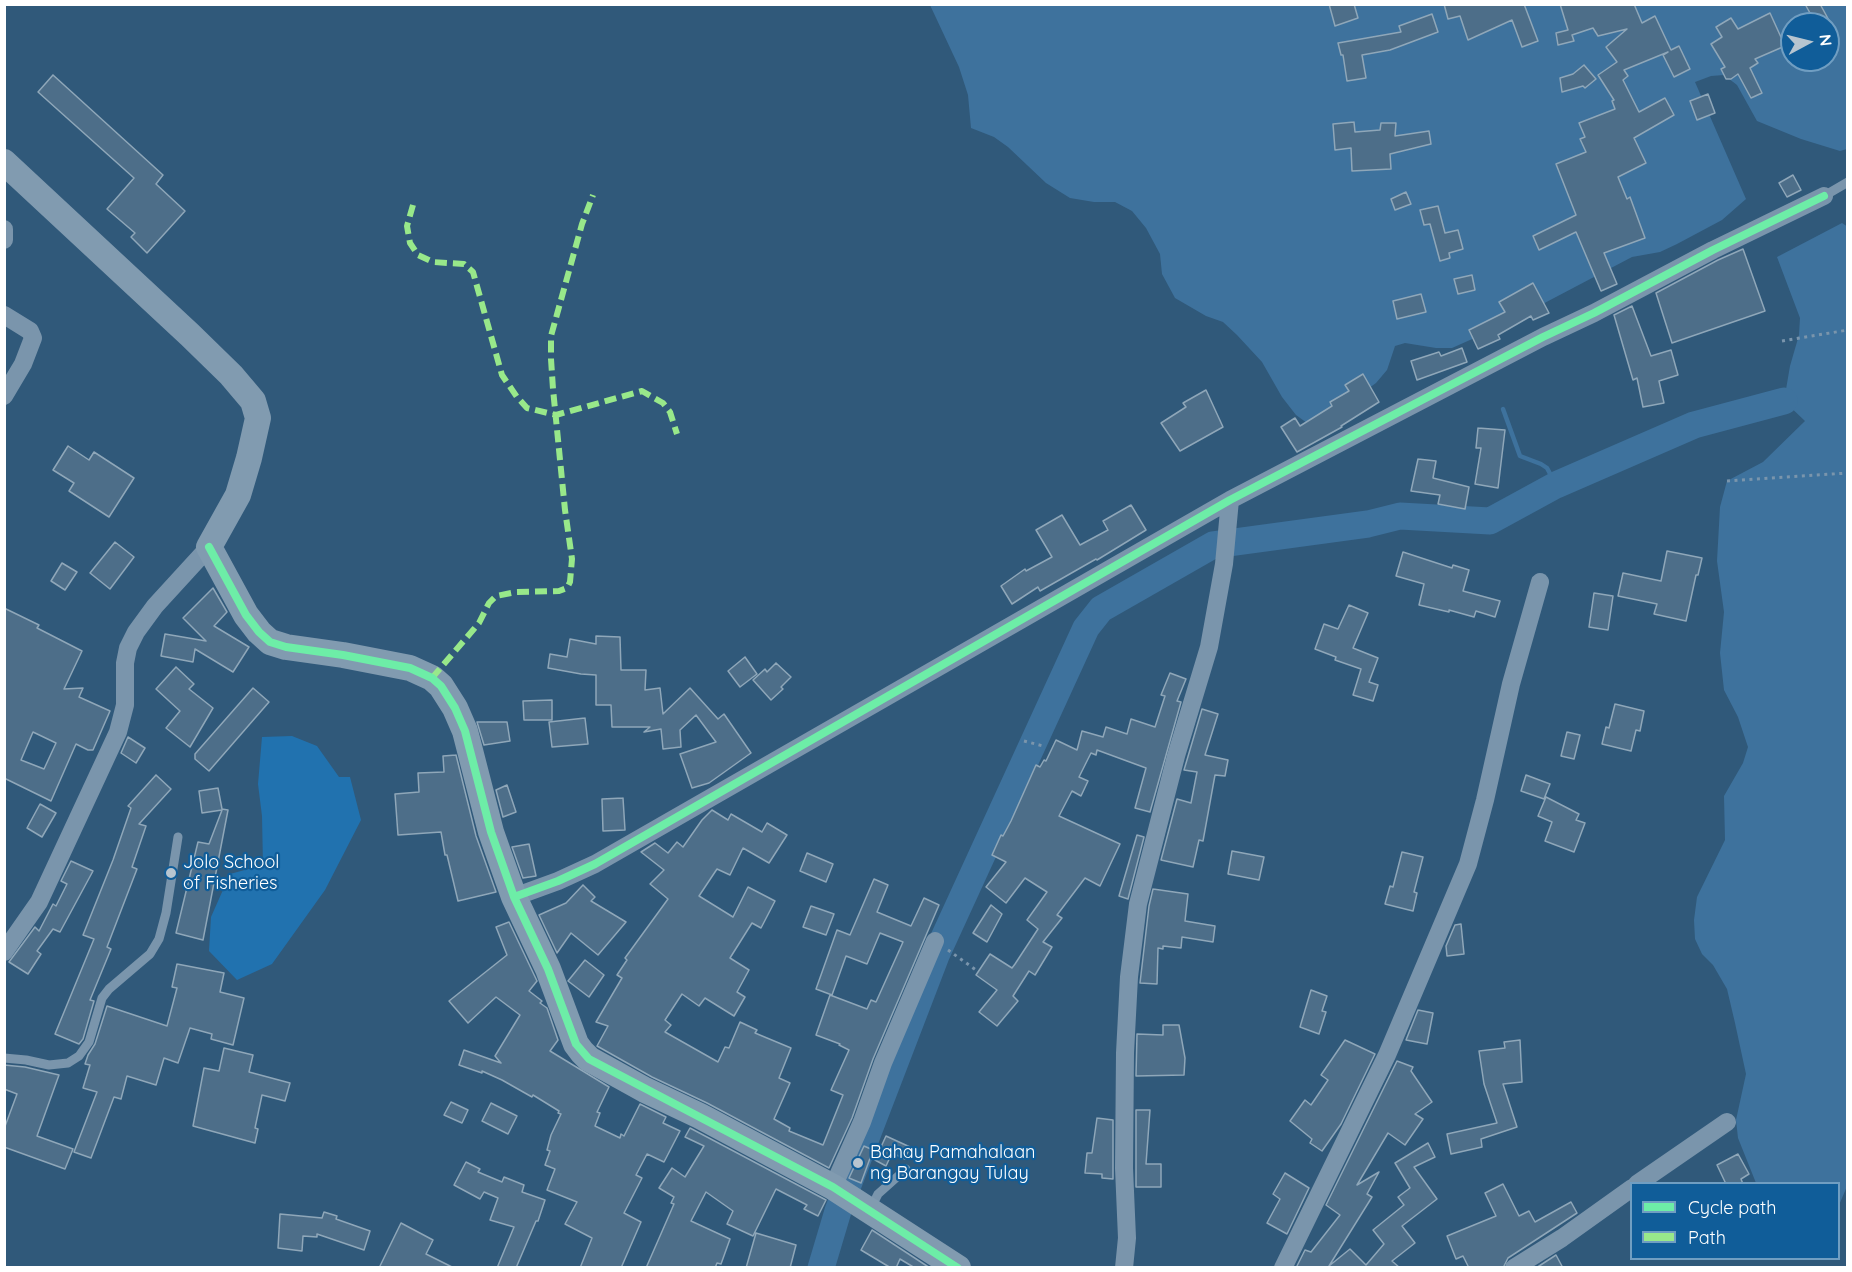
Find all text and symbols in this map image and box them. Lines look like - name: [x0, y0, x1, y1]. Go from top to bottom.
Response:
- north arrow: [1780, 12, 1840, 72]
- text: N: [1815, 33, 1837, 47]
- place label: Jolo School of Fisheries: [183, 852, 279, 894]
- marker: Jolo School of Fisheries: [164, 866, 178, 880]
- place label: Bahay Pamahalaan ng Barangay Tulay: [870, 1142, 1035, 1184]
- marker: Bahay Pamahalaan ng Barangay Tulay: [851, 1156, 865, 1170]
- legend: [1630, 1182, 1840, 1260]
- text: Cycle path: [1688, 1196, 1776, 1219]
- text: Path: [1688, 1226, 1726, 1249]

